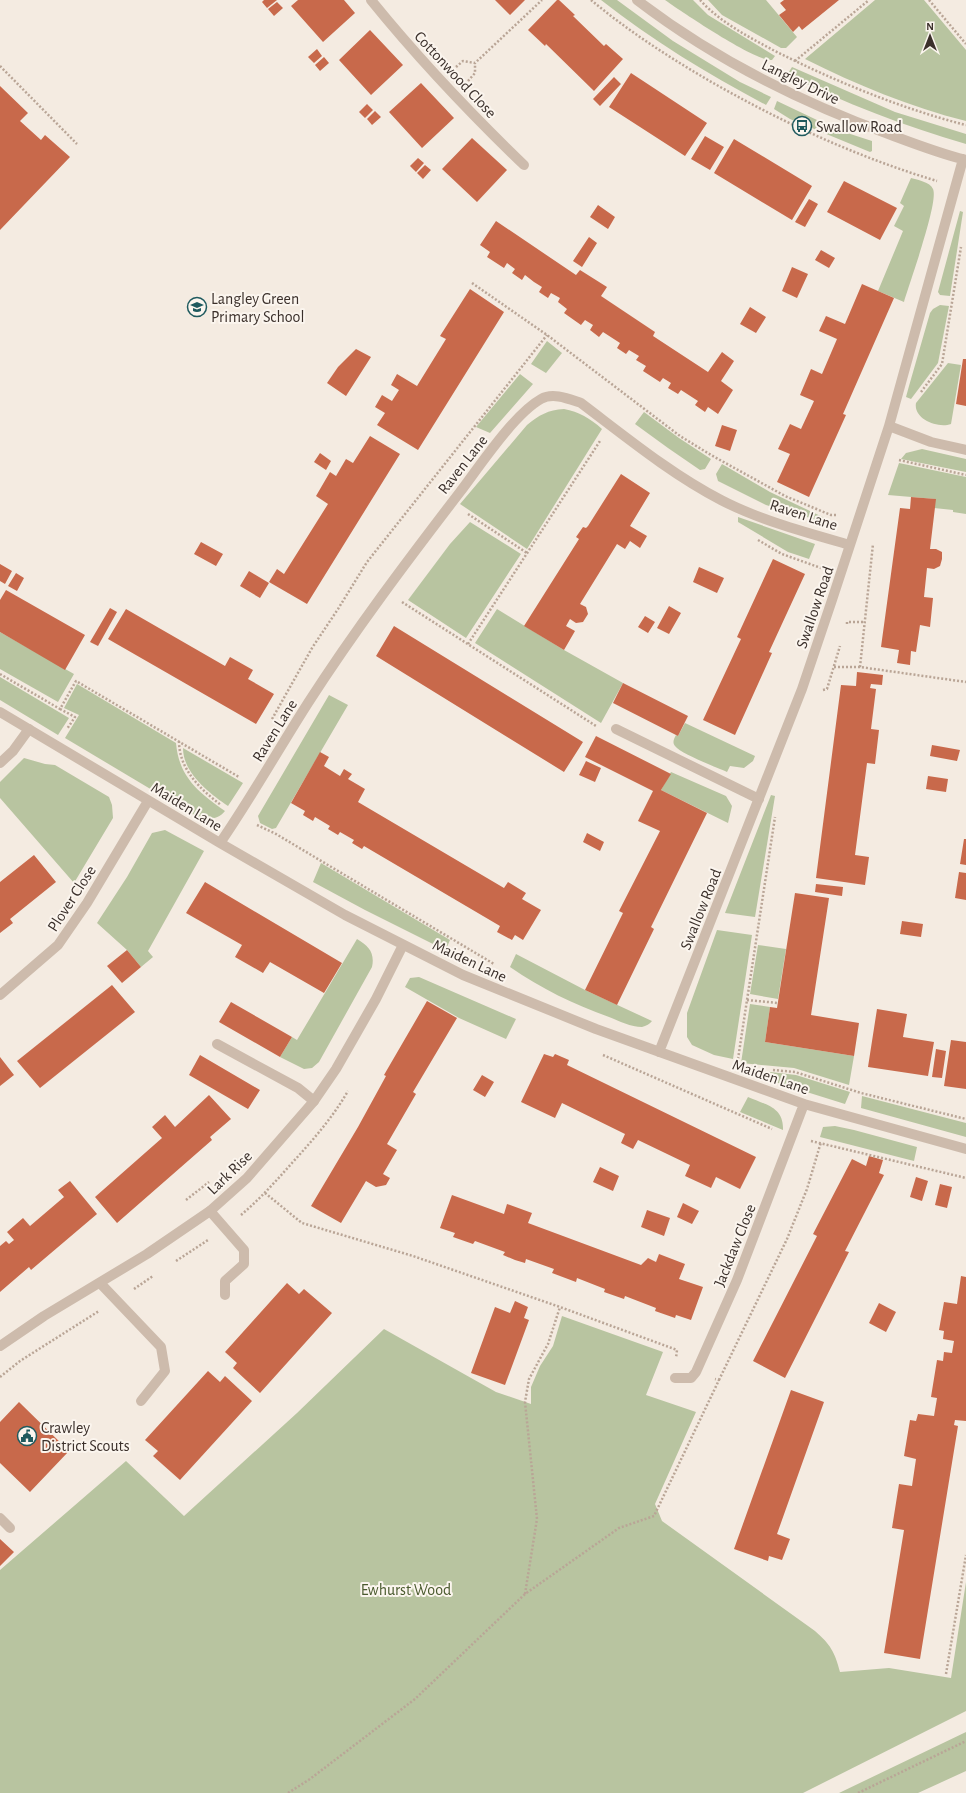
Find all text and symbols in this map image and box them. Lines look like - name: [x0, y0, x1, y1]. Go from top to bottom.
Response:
- north arrow: [910, 16, 950, 56]
- text: N: [926, 21, 934, 32]
- street label: Cottonwood Close: [411, 28, 499, 121]
- street label: Langley Drive: [759, 56, 842, 108]
- bus stop icon: Swallow Road: [791, 115, 813, 137]
- place label: Swallow Road: [816, 119, 902, 135]
- place label: Langley Green Primary School: [211, 291, 304, 326]
- school or university icon: Langley Green Primary School: [186, 296, 208, 318]
- street label: Raven Lane: [435, 432, 491, 497]
- street label: Raven Lane: [768, 497, 839, 533]
- street label: Swallow Road: [793, 564, 836, 651]
- street label: Raven Lane: [249, 697, 300, 764]
- street label: Maiden Lane: [148, 779, 225, 834]
- street label: Plover Close: [45, 863, 99, 934]
- street label: Swallow Road: [677, 867, 724, 952]
- street label: Maiden Lane: [430, 937, 509, 985]
- street label: Maiden Lane: [730, 1056, 811, 1098]
- street label: Lark Rise: [204, 1148, 255, 1198]
- street label: Jackdaw Close: [711, 1202, 759, 1289]
- place label: Crawley District Scouts: [41, 1420, 130, 1454]
- public building icon: Crawley District Scouts: [16, 1425, 38, 1447]
- park label: Ewhurst Wood: [361, 1582, 451, 1598]

